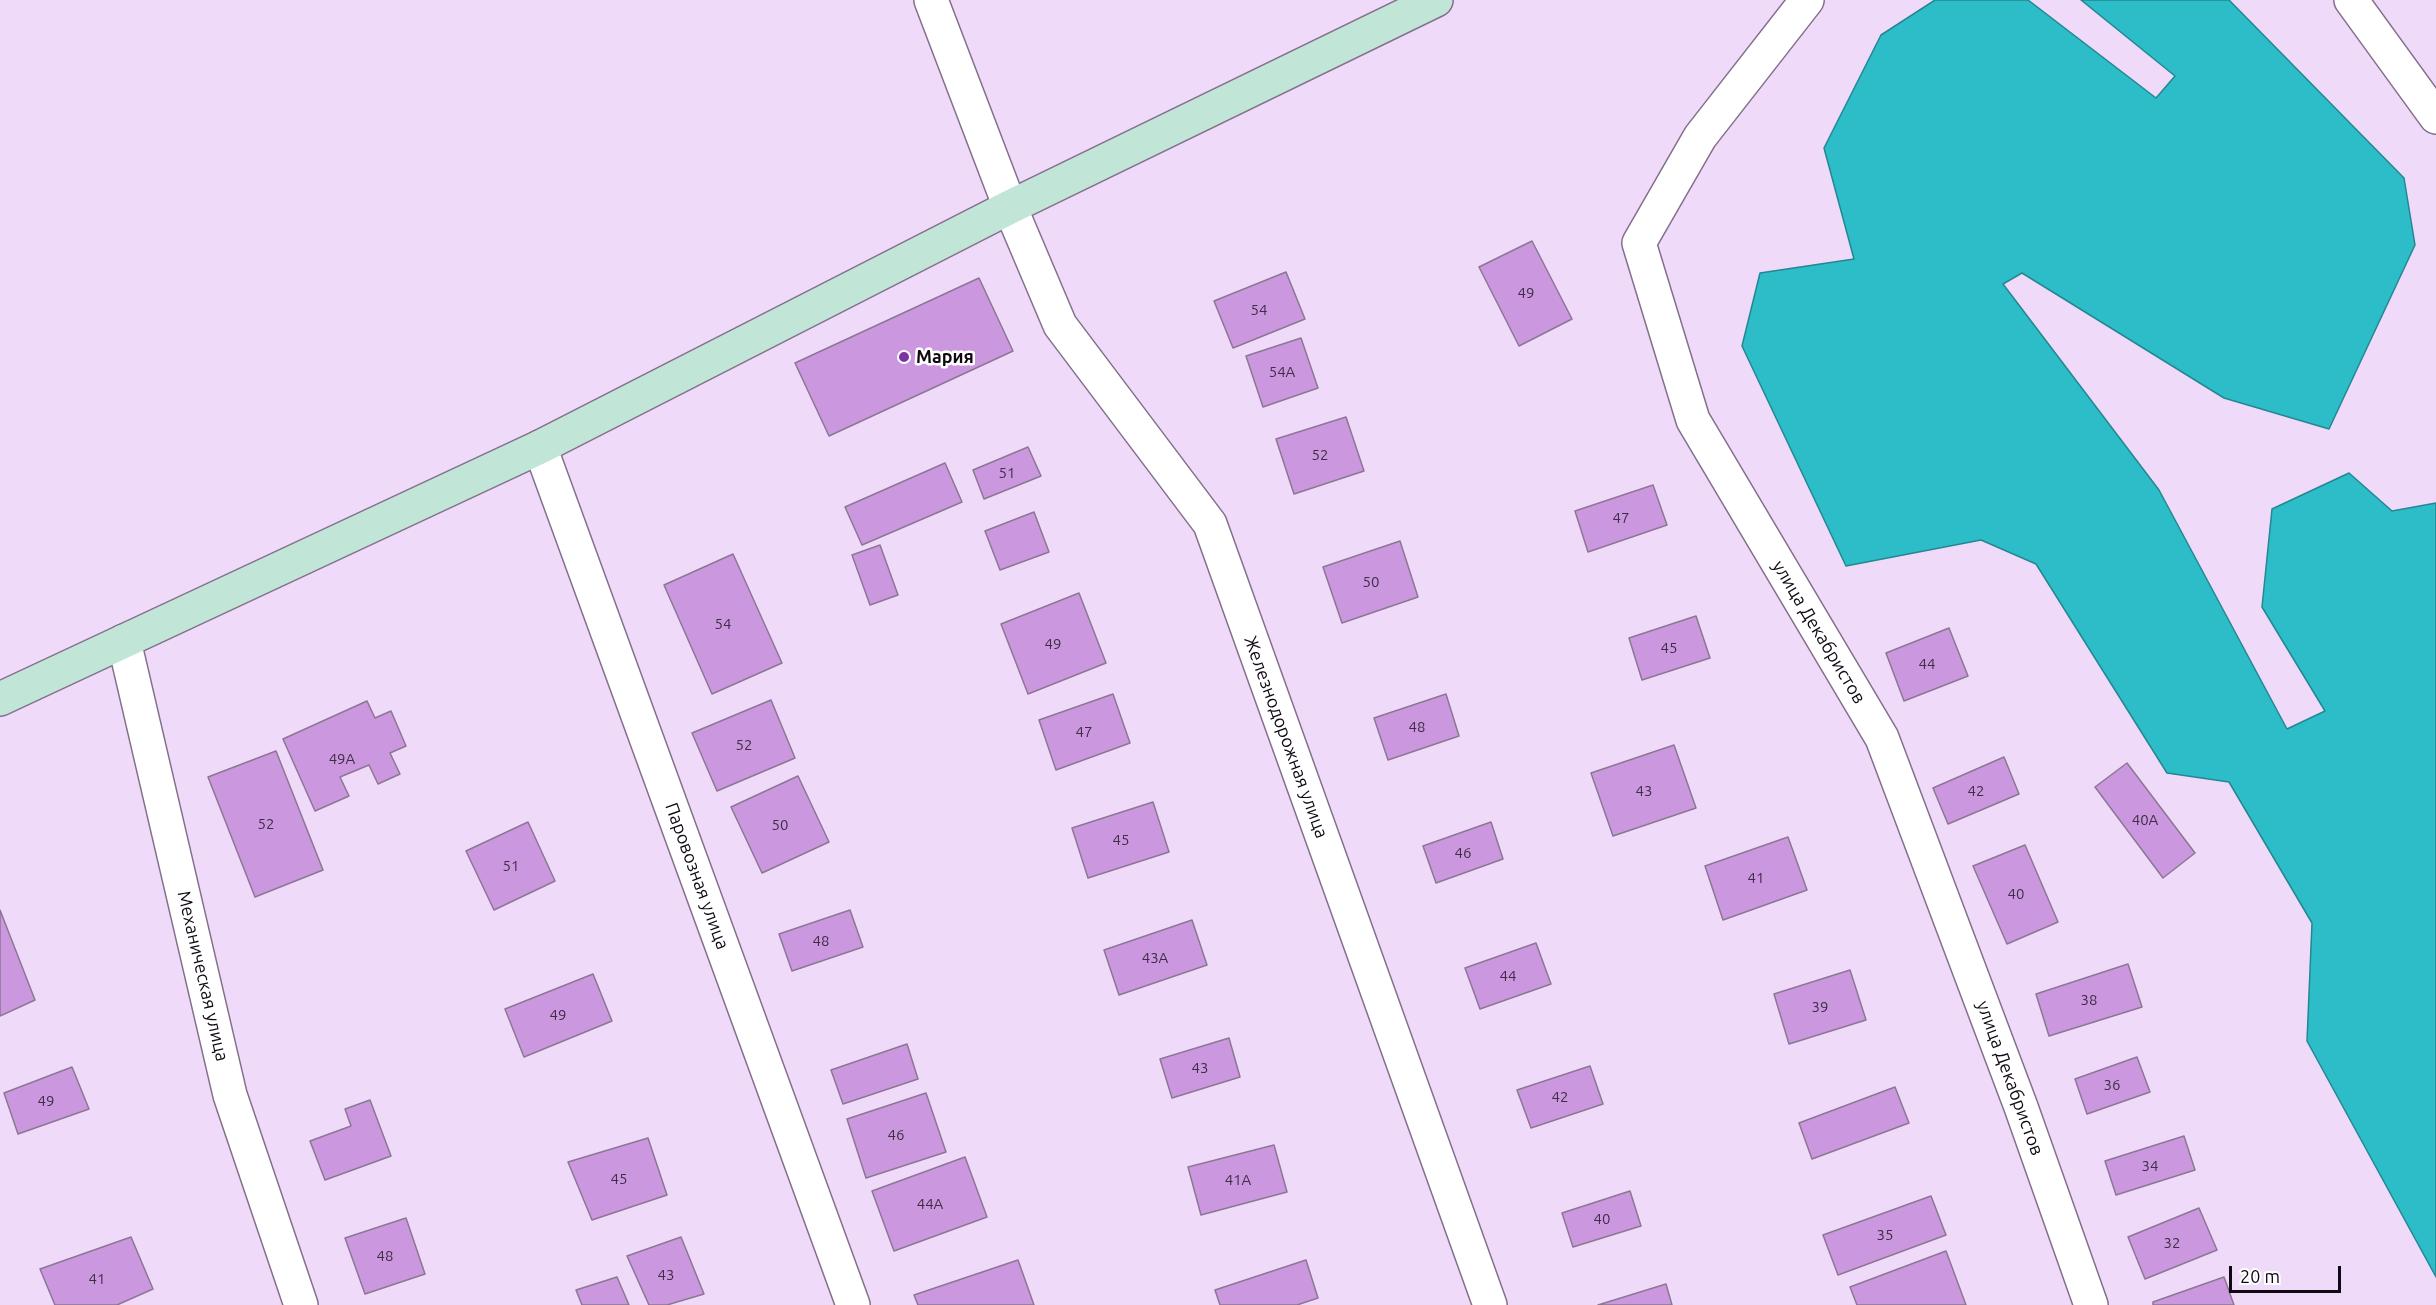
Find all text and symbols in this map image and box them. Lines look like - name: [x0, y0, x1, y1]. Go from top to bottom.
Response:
- house number: 49: [1518, 284, 1534, 302]
- house number: 54: [1251, 301, 1267, 319]
- place label: Мария: [916, 346, 974, 368]
- marker: Мария: [897, 350, 911, 364]
- house number: 54А: [1269, 363, 1295, 381]
- house number: 52: [1312, 446, 1328, 464]
- house number: 51: [999, 464, 1015, 482]
- house number: 47: [1613, 509, 1629, 527]
- street label: улица Декабристов: [1768, 557, 1870, 707]
- house number: 50: [1363, 573, 1379, 591]
- house number: 54: [715, 615, 731, 633]
- street label: Железнодорожная улица: [1239, 633, 1333, 841]
- house number: 49: [1045, 635, 1061, 653]
- house number: 45: [1661, 639, 1677, 657]
- house number: 44: [1919, 655, 1935, 673]
- house number: 48: [1409, 718, 1425, 736]
- house number: 47: [1076, 723, 1092, 741]
- house number: 52: [736, 736, 752, 754]
- house number: 49А: [329, 750, 355, 768]
- house number: 43: [1636, 782, 1652, 800]
- house number: 42: [1968, 782, 1984, 800]
- street label: Паровозная улица: [660, 800, 734, 952]
- house number: 40А: [2132, 811, 2158, 829]
- house number: 52: [258, 815, 274, 833]
- house number: 50: [772, 816, 788, 834]
- house number: 45: [1113, 831, 1129, 849]
- house number: 46: [1455, 844, 1471, 862]
- house number: 51: [503, 857, 519, 875]
- house number: 41: [1748, 869, 1764, 887]
- house number: 40: [2008, 885, 2024, 903]
- street label: Механическая улица: [173, 889, 233, 1063]
- house number: 48: [813, 932, 829, 950]
- house number: 43А: [1142, 949, 1168, 967]
- house number: 44: [1500, 967, 1516, 985]
- house number: 38: [2081, 991, 2097, 1009]
- house number: 39: [1812, 998, 1828, 1016]
- street label: улица Декабристов: [1972, 998, 2048, 1158]
- house number: 49: [550, 1006, 566, 1024]
- house number: 43: [1192, 1059, 1208, 1077]
- house number: 36: [2104, 1076, 2120, 1094]
- house number: 42: [1552, 1088, 1568, 1106]
- house number: 49: [38, 1092, 54, 1110]
- house number: 46: [888, 1126, 904, 1144]
- house number: 34: [2142, 1157, 2158, 1175]
- house number: 45: [611, 1170, 627, 1188]
- house number: 41А: [1225, 1171, 1251, 1189]
- house number: 44А: [917, 1195, 943, 1213]
- house number: 40: [1594, 1210, 1610, 1228]
- house number: 35: [1877, 1226, 1893, 1244]
- house number: 32: [2164, 1234, 2180, 1252]
- house number: 48: [377, 1247, 393, 1265]
- scale bar: [2232, 1254, 2344, 1292]
- house number: 43: [658, 1266, 674, 1284]
- text: 20 m: [2240, 1266, 2280, 1286]
- house number: 41: [89, 1270, 105, 1288]

